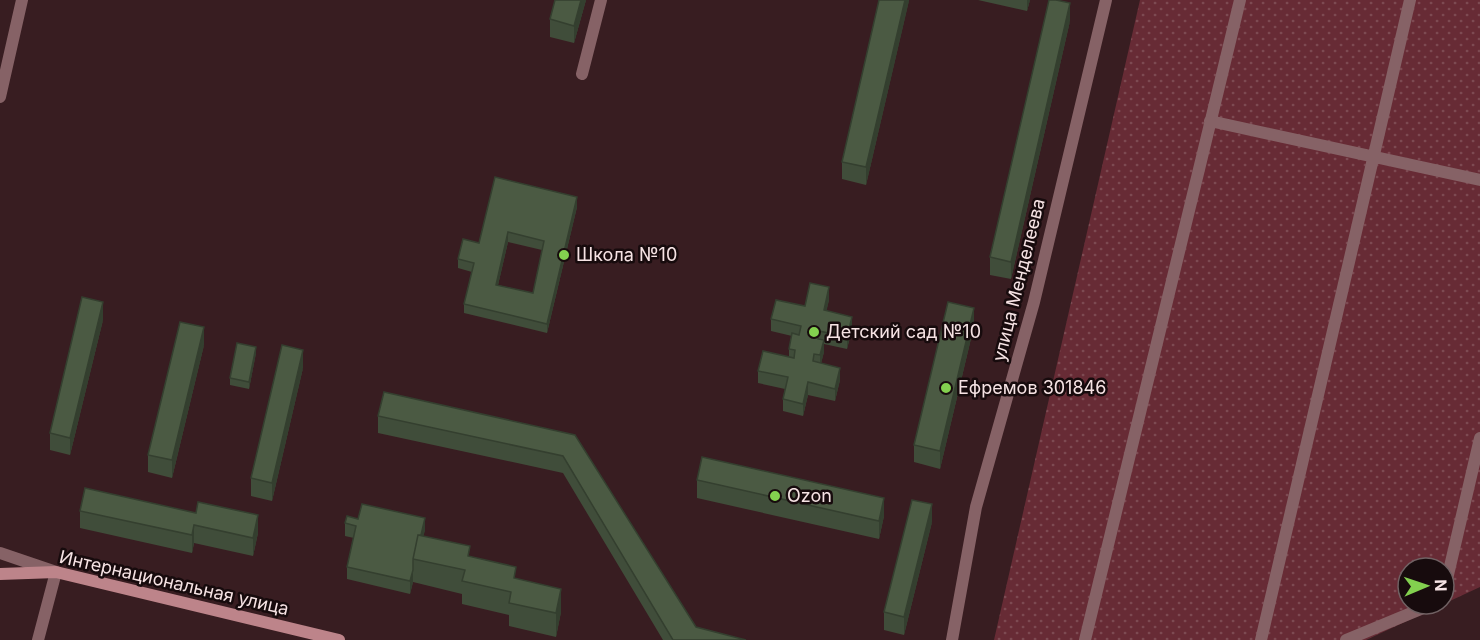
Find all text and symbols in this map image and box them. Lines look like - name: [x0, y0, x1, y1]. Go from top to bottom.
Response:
- street label: улица Менделеева: [988, 196, 1049, 363]
- place label: Школа №10: [576, 244, 677, 265]
- marker: Школа №10: [557, 248, 571, 262]
- place label: Детский сад №10: [826, 321, 981, 342]
- marker: Детский сад №10: [807, 325, 821, 339]
- place label: Ефремов 301846: [958, 377, 1106, 398]
- marker: Ефремов 301846: [939, 381, 953, 395]
- place label: Ozon: [787, 485, 832, 506]
- marker: Ozon: [768, 489, 782, 503]
- street label: Интернациональная улица: [57, 546, 291, 619]
- north arrow: [1396, 556, 1456, 616]
- text: N: [1431, 579, 1451, 592]

